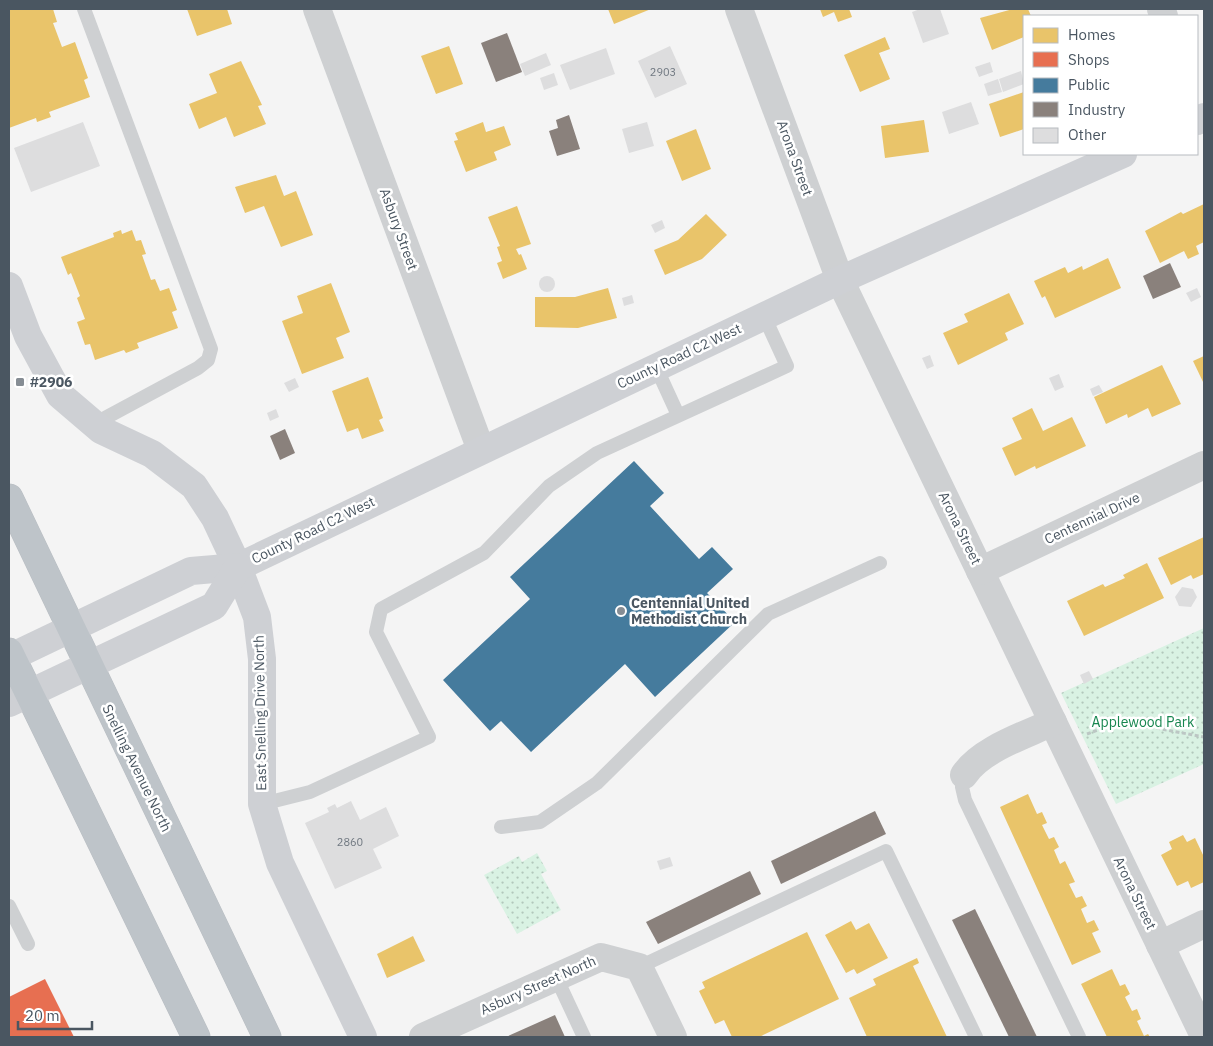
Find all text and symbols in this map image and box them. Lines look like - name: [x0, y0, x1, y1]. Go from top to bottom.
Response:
- legend: [1023, 15, 1198, 155]
- text: Homes: [1068, 25, 1116, 44]
- text: Shops: [1068, 50, 1110, 69]
- house number: 2903: [650, 65, 676, 79]
- text: Public: [1068, 75, 1110, 94]
- text: Industry: [1068, 100, 1126, 119]
- street label: Arona Street: [773, 118, 817, 198]
- text: Other: [1068, 125, 1107, 144]
- street label: Asbury Street: [376, 186, 422, 272]
- street label: County Road C2 West: [614, 319, 744, 393]
- place label: #2906: [30, 373, 72, 391]
- marker: #2906: [14, 376, 26, 388]
- street label: Centennial Drive: [1041, 488, 1143, 548]
- street label: Arona Street: [935, 489, 985, 568]
- street label: County Road C2 West: [248, 492, 378, 568]
- place label: Centennial United Methodist Church: [631, 594, 749, 628]
- marker: Centennial United Methodist Church: [615, 605, 627, 617]
- street label: East Snelling Drive North: [250, 635, 270, 791]
- street label: Snelling Avenue North: [98, 701, 176, 835]
- park label: Applewood Park: [1092, 713, 1195, 731]
- house number: 2860: [337, 835, 363, 849]
- street label: Arona Street: [1110, 854, 1160, 933]
- street label: Asbury Street North: [477, 951, 599, 1019]
- scale bar: [18, 998, 91, 1030]
- text: 20 m: [25, 1006, 60, 1025]

